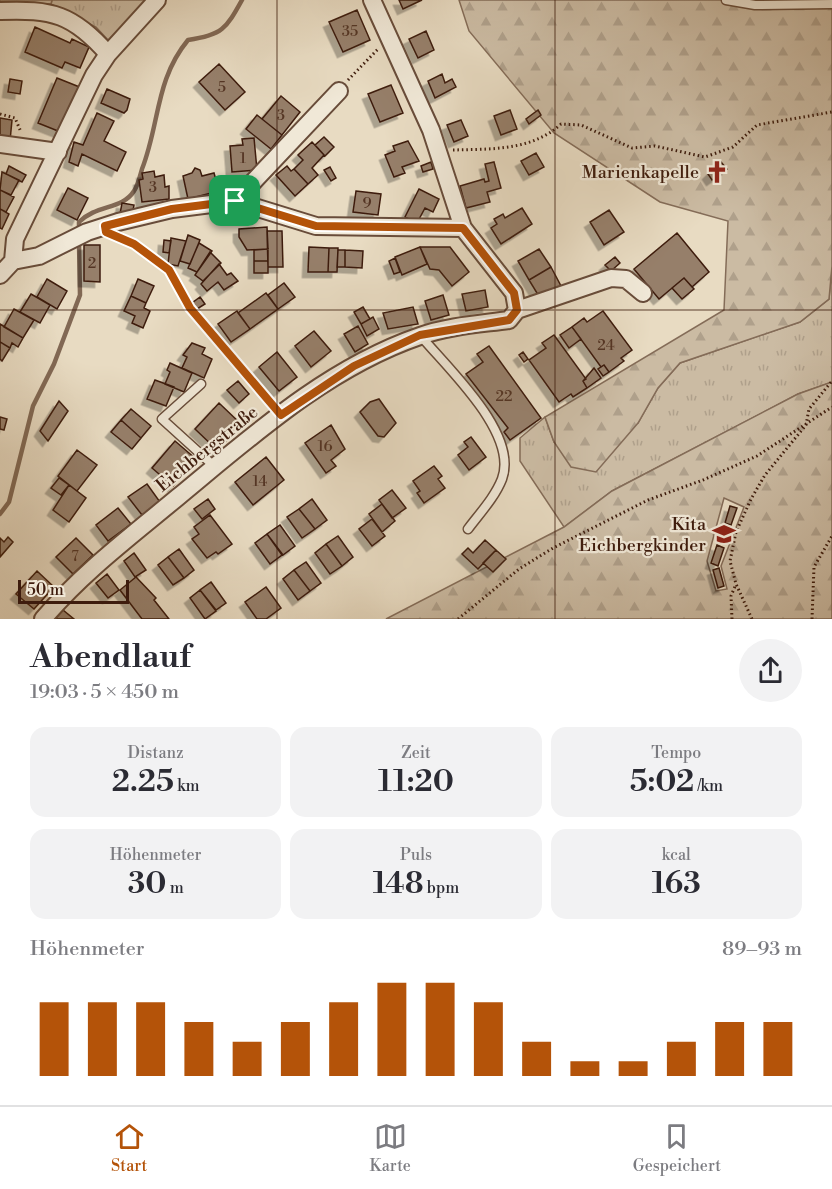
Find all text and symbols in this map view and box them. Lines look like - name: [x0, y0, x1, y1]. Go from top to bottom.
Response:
- house number: 35: [342, 22, 358, 41]
- house number: 5: [218, 78, 226, 97]
- house number: 3: [277, 106, 285, 125]
- house number: 1: [240, 149, 247, 168]
- church icon: Marienkapelle: [704, 159, 730, 185]
- place label: Marienkapelle: [582, 161, 699, 184]
- pin: [209, 175, 260, 226]
- house number: 3: [149, 178, 157, 197]
- icon: arrive: [218, 184, 251, 217]
- house number: 9: [362, 194, 372, 213]
- house number: 2: [88, 254, 96, 273]
- house number: 24: [597, 336, 615, 355]
- house number: 22: [495, 387, 513, 406]
- street label: Eichbergstraße: [151, 401, 263, 497]
- house number: 16: [317, 437, 333, 456]
- house number: 14: [253, 472, 267, 491]
- place label: Kita Eichbergkinder: [578, 513, 707, 557]
- school or university icon: Kita Eichbergkinder: [711, 521, 737, 547]
- house number: 7: [71, 547, 79, 566]
- scale bar: [18, 577, 129, 604]
- text: 50 m: [27, 580, 64, 600]
- text: Abendlauf: [30, 637, 191, 678]
- button: share: [739, 639, 802, 702]
- text: 19:03 · 5 × 450 m: [30, 680, 179, 705]
- text: Distanz: [128, 743, 184, 763]
- text: Zeit: [401, 743, 431, 763]
- text: Tempo: [651, 743, 701, 763]
- text: 2.25: [112, 763, 174, 801]
- text: 11:20: [378, 763, 454, 801]
- text: 5:02: [630, 763, 694, 801]
- text: km: [174, 776, 200, 796]
- text: /km: [694, 776, 723, 796]
- text: Höhenmeter: [110, 845, 201, 865]
- text: Puls: [400, 845, 432, 865]
- text: kcal: [662, 845, 691, 865]
- text: 30: [128, 865, 166, 903]
- text: 148: [373, 865, 424, 903]
- text: 163: [652, 865, 701, 903]
- text: m: [166, 878, 184, 898]
- text: bpm: [424, 878, 459, 898]
- text: Höhenmeter: [30, 937, 144, 962]
- text: 89–93 m: [722, 937, 802, 962]
- tab: Start: [111, 1120, 147, 1176]
- tab: Karte: [369, 1120, 411, 1176]
- tab: Gespeichert: [633, 1120, 721, 1176]

